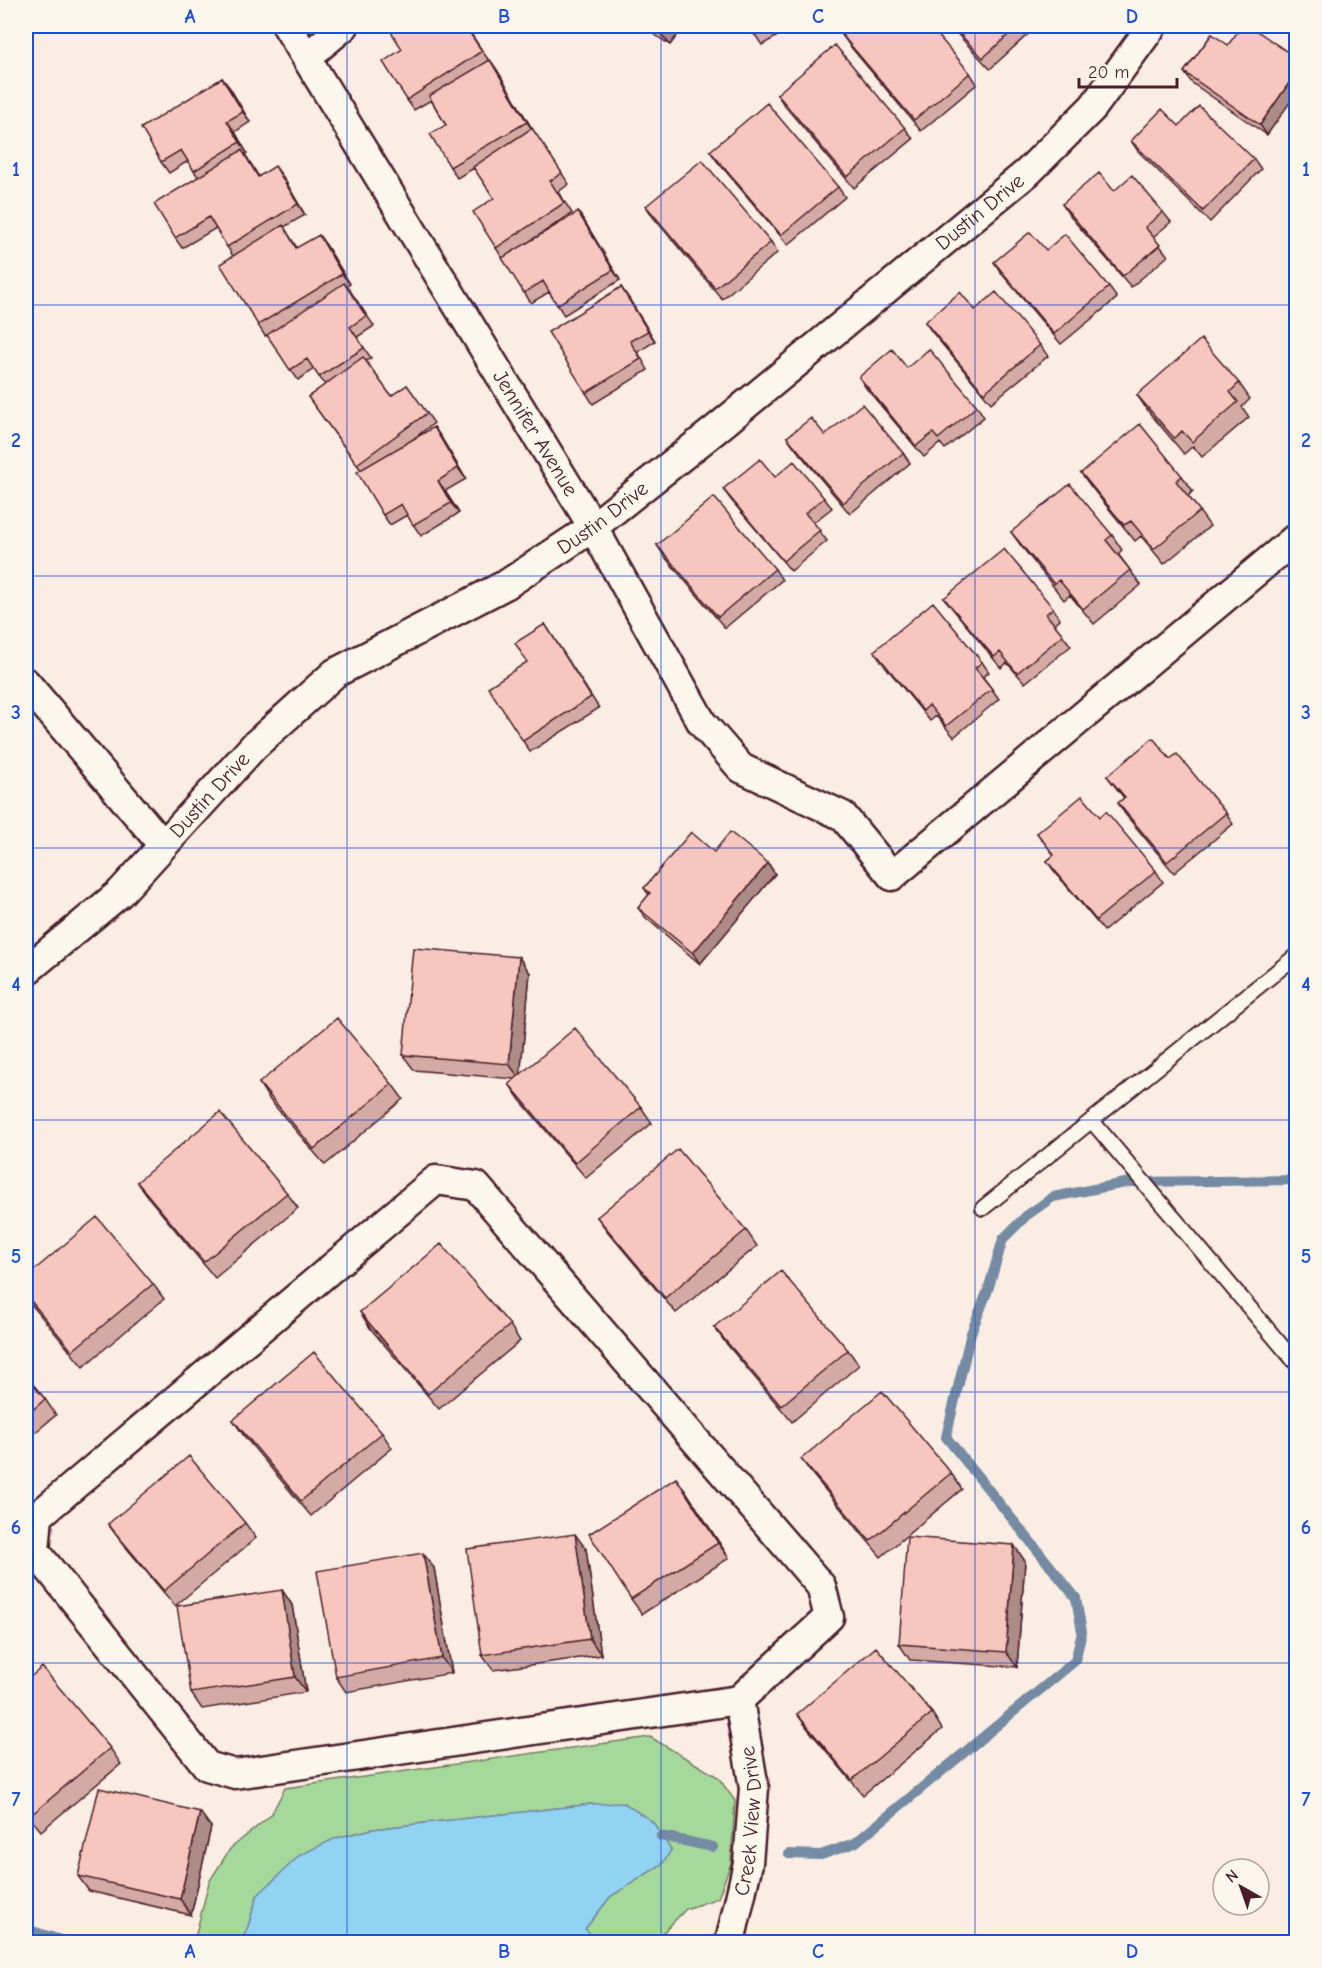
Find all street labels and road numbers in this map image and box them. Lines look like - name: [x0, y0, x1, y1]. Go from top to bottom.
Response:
- street label: Dustin Drive: [931, 168, 1029, 255]
- street label: Jennifer Avenue: [488, 366, 583, 501]
- street label: Dustin Drive: [553, 476, 653, 559]
- street label: Dustin Drive: [164, 747, 255, 843]
- street label: Creek View Drive: [729, 1745, 766, 1898]

